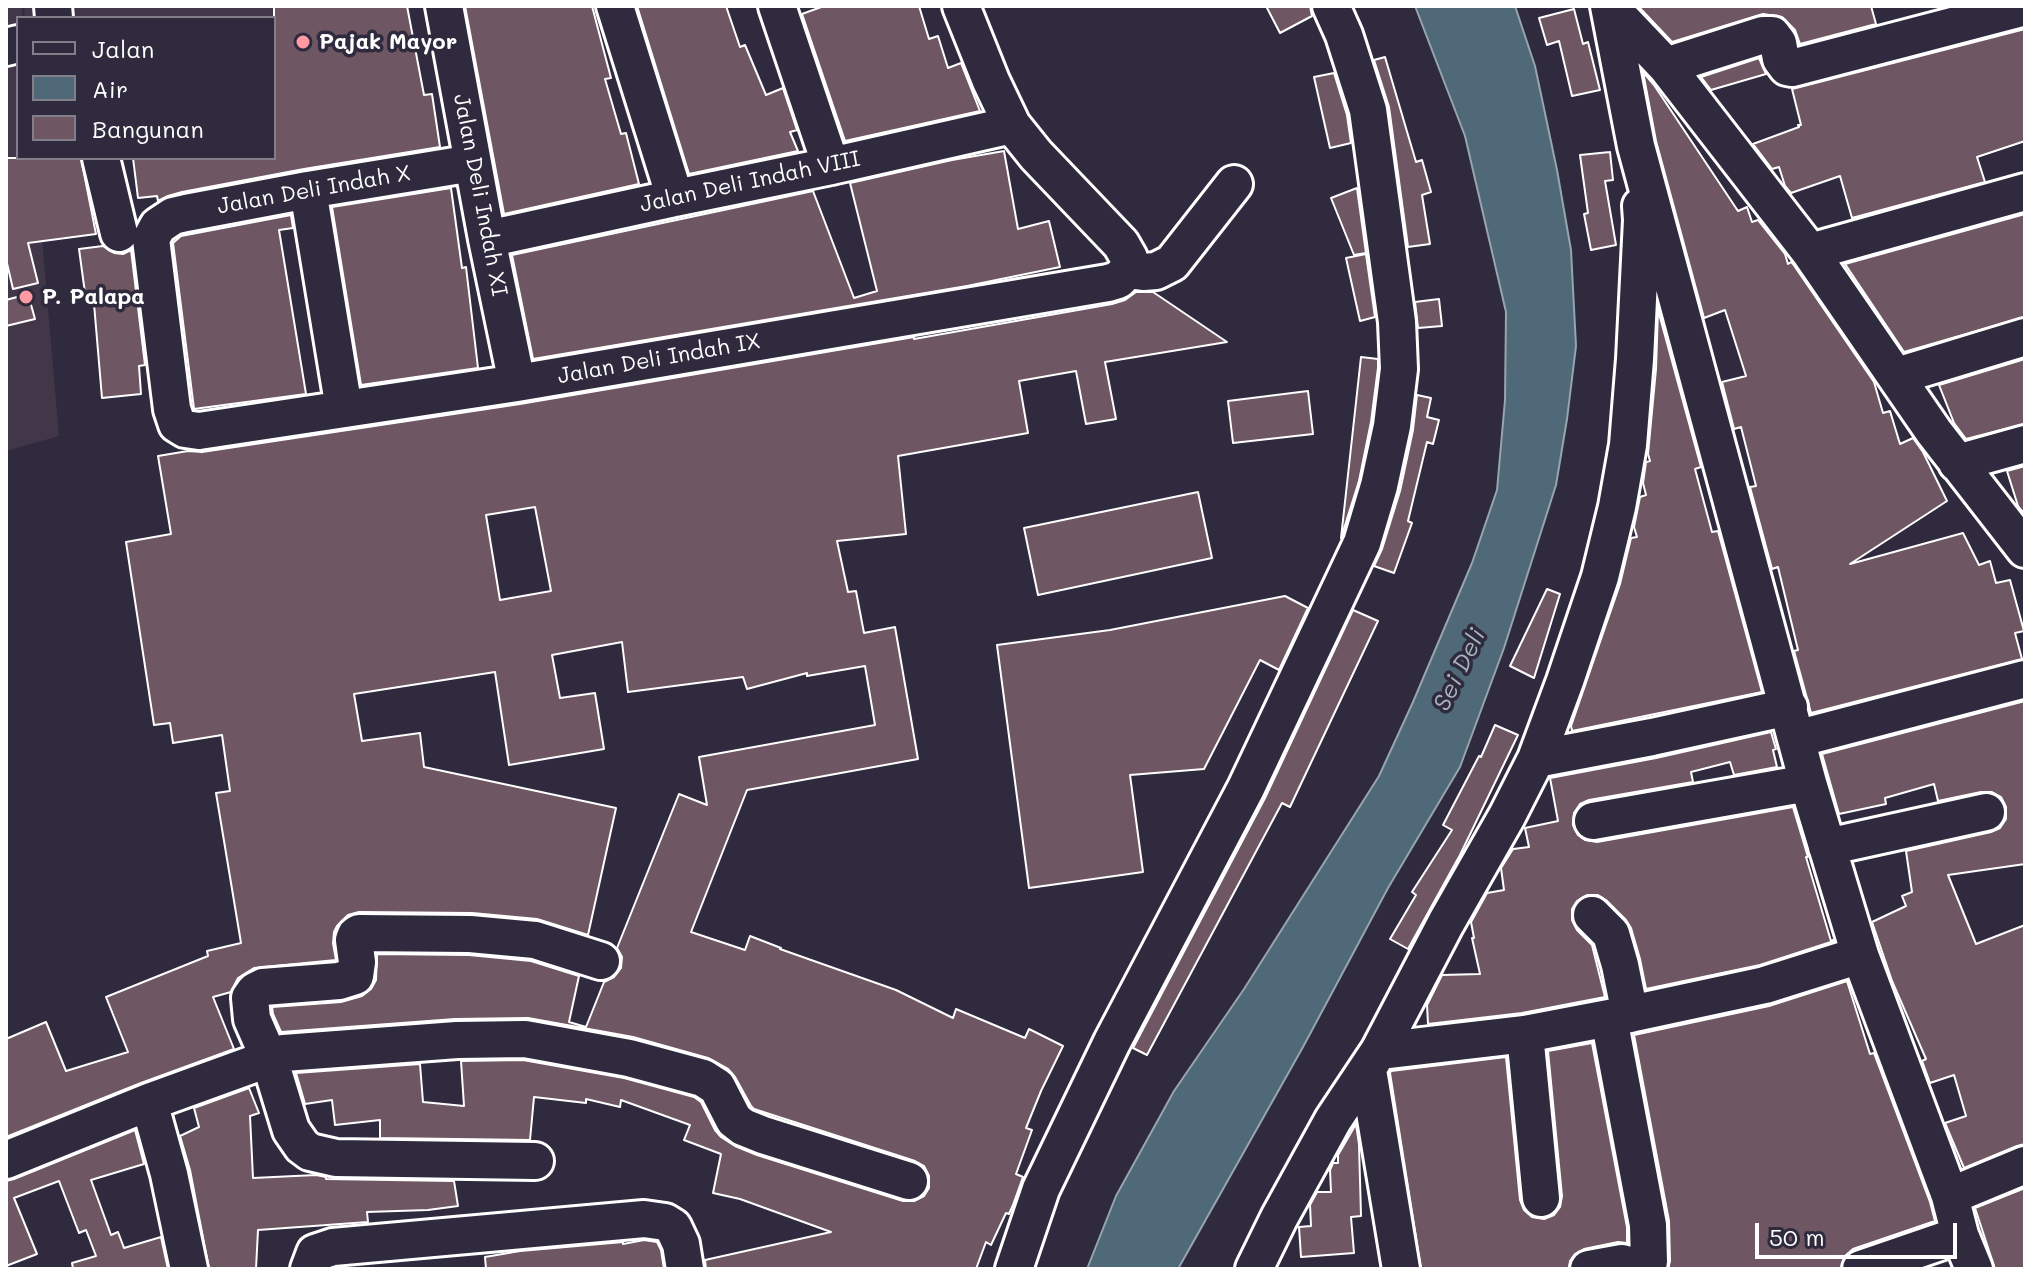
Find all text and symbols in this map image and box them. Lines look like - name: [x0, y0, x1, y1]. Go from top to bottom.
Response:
- legend: [16, 16, 276, 160]
- place label: Pajak Mayor: [319, 29, 457, 55]
- text: Jalan: [92, 33, 154, 64]
- marker: Pajak Mayor: [294, 33, 312, 51]
- text: Air: [92, 73, 128, 104]
- street label: Jalan Deli Indah XI: [447, 92, 513, 298]
- text: Bangunan: [92, 113, 204, 144]
- street label: Jalan Deli Indah VIII: [638, 146, 862, 218]
- street label: Jalan Deli Indah X: [215, 160, 413, 220]
- place label: P. Palapa: [42, 284, 145, 310]
- marker: P. Palapa: [17, 288, 35, 306]
- street label: Jalan Deli Indah IX: [556, 328, 762, 390]
- water label: Sei Deli: [1428, 624, 1492, 716]
- scale bar: [1759, 1207, 1961, 1257]
- text: 50 m: [1769, 1221, 1825, 1252]

